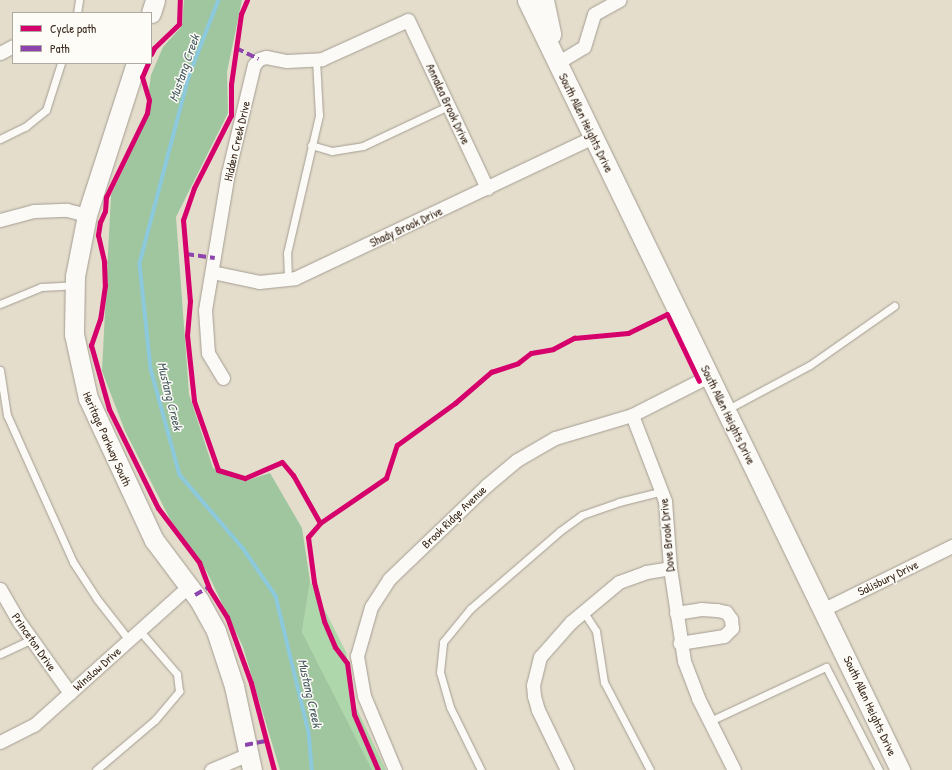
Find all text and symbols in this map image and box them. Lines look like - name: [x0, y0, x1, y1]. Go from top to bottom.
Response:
- legend: [12, 12, 152, 64]
- text: Cycle path: [50, 20, 96, 37]
- water label: Mustang Creek: [165, 32, 203, 104]
- text: Path: [50, 40, 70, 57]
- street label: Annalea Brook Drive: [423, 61, 473, 147]
- street label: South Allen Heights Drive: [556, 71, 616, 175]
- street label: Hidden Creek Drive: [221, 100, 253, 182]
- street label: Shady Brook Drive: [367, 204, 445, 250]
- water label: Mustang Creek: [154, 360, 186, 432]
- street label: South Allen Heights Drive: [698, 363, 758, 467]
- street label: Heritage Parkway South: [80, 390, 134, 488]
- street label: Brook Ridge Avenue: [419, 483, 489, 551]
- street label: Dove Brook Drive: [657, 498, 677, 572]
- street label: Salisbury Drive: [855, 557, 921, 599]
- street label: Princeton Drive: [9, 610, 59, 674]
- street label: Winslow Drive: [70, 644, 124, 694]
- street label: South Allen Heights Drive: [841, 654, 899, 758]
- water label: Mustang Creek: [295, 657, 325, 729]

